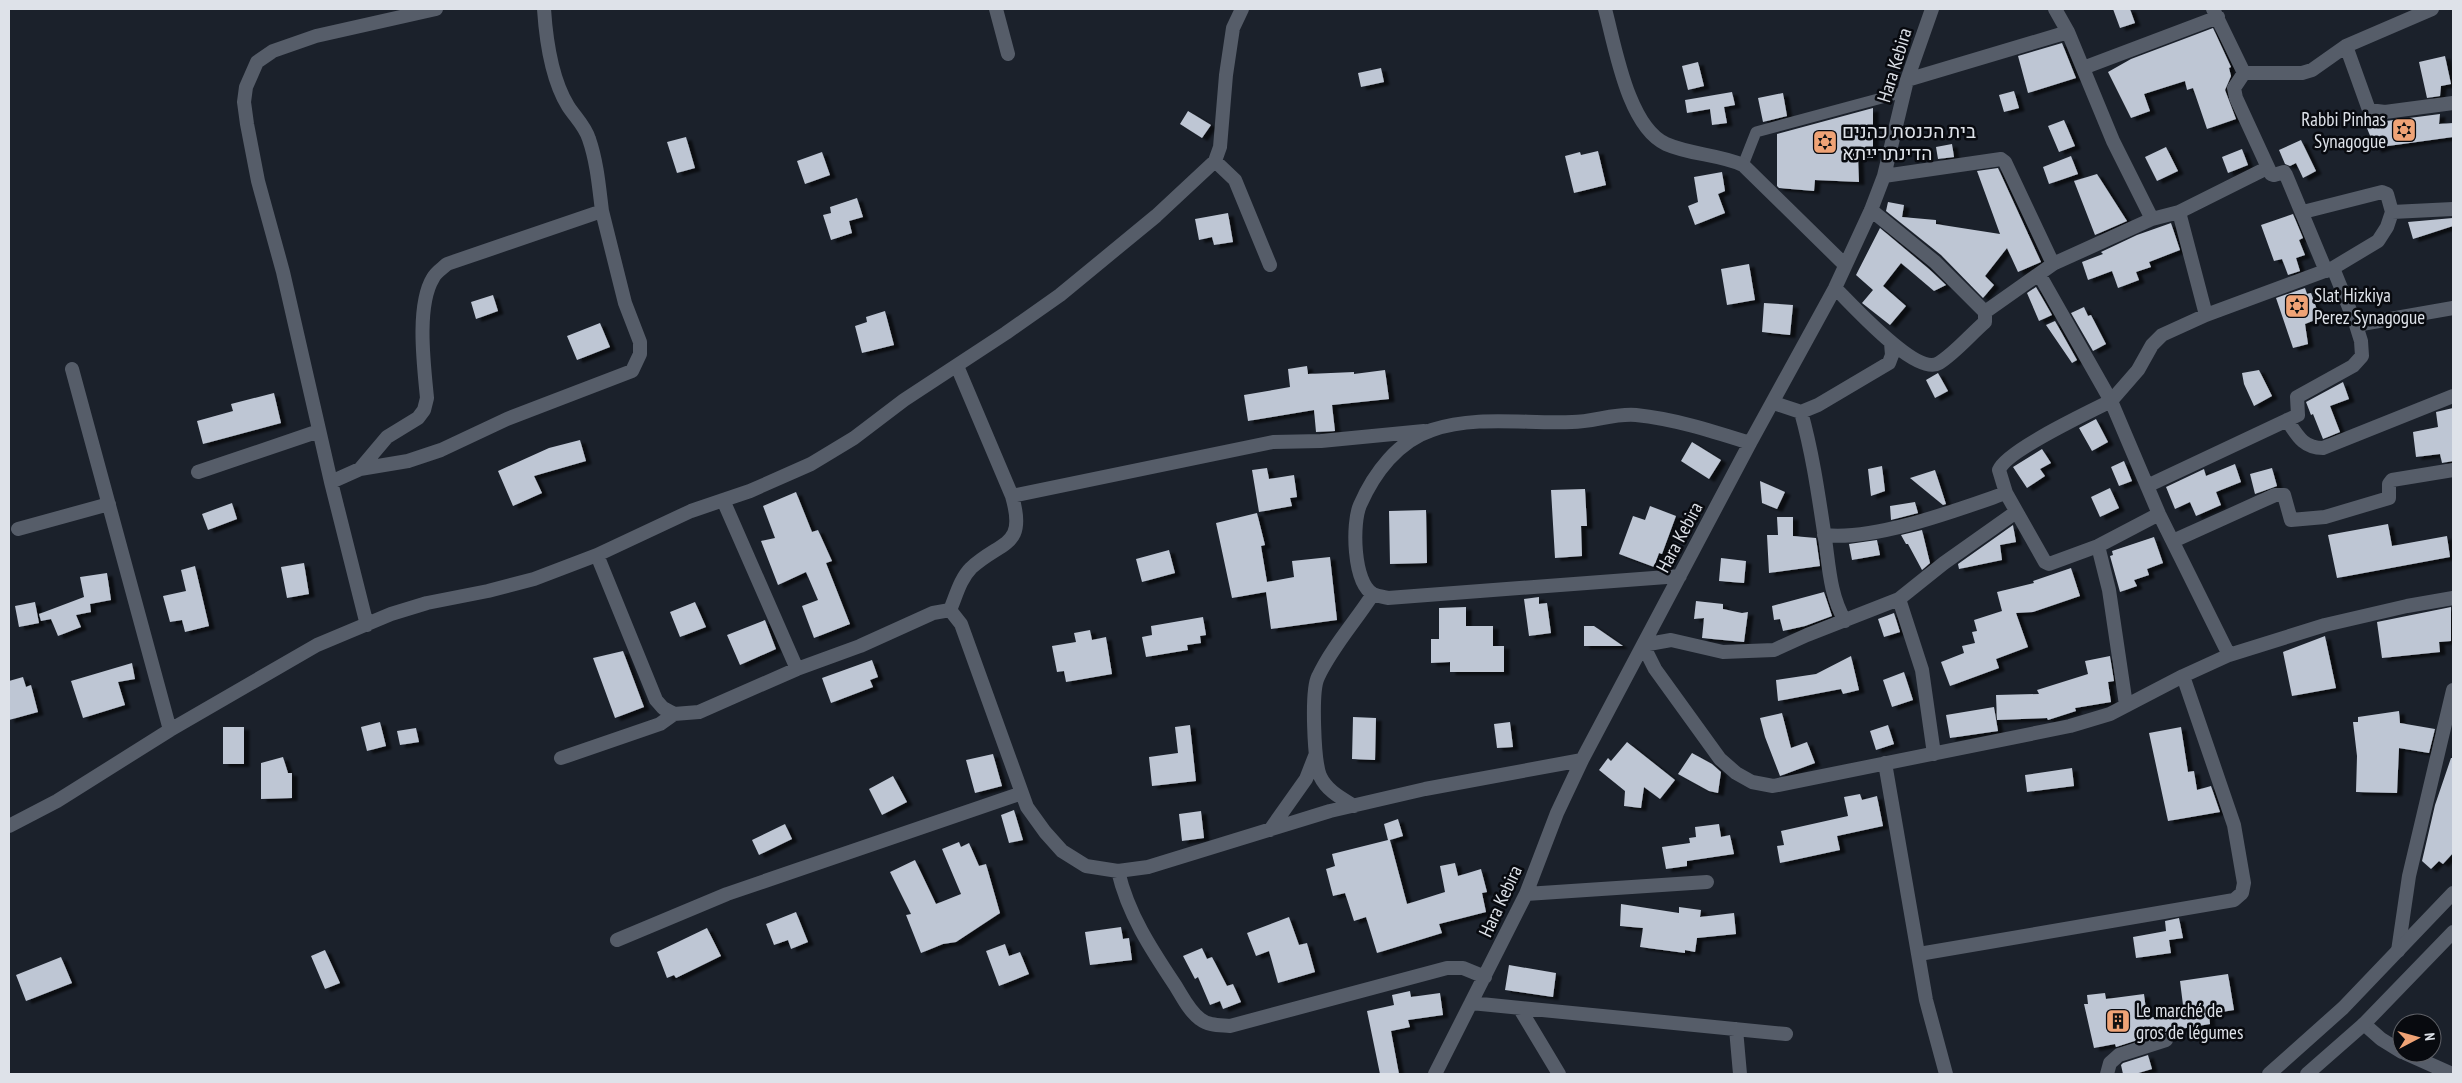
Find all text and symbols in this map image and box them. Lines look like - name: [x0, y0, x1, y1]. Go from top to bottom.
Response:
- street label: Hara Kebira: [1871, 25, 1917, 105]
- place label: Rabbi Pinhas Synagogue: [2301, 107, 2386, 153]
- synagogue icon: Rabbi Pinhas Synagogue: [2391, 117, 2417, 143]
- place label: בית הכנסת כהנים הדינתרייתא: [1842, 119, 1976, 165]
- synagogue icon: בית הכנסת כהנים הדינתרייתא: [1812, 129, 1838, 155]
- place label: Slat Hizkiya Perez Synagogue: [2314, 283, 2425, 329]
- synagogue icon: Slat Hizkiya Perez Synagogue: [2284, 293, 2310, 319]
- street label: Hara Kebira: [1650, 498, 1708, 576]
- street label: Hara Kebira: [1473, 861, 1527, 941]
- place label: Le marché de gros de légumes: [2136, 998, 2243, 1044]
- building icon: Le marché de gros de légumes: [2105, 1008, 2131, 1034]
- north arrow: [2392, 1013, 2442, 1063]
- text: N: [2421, 1032, 2439, 1041]

